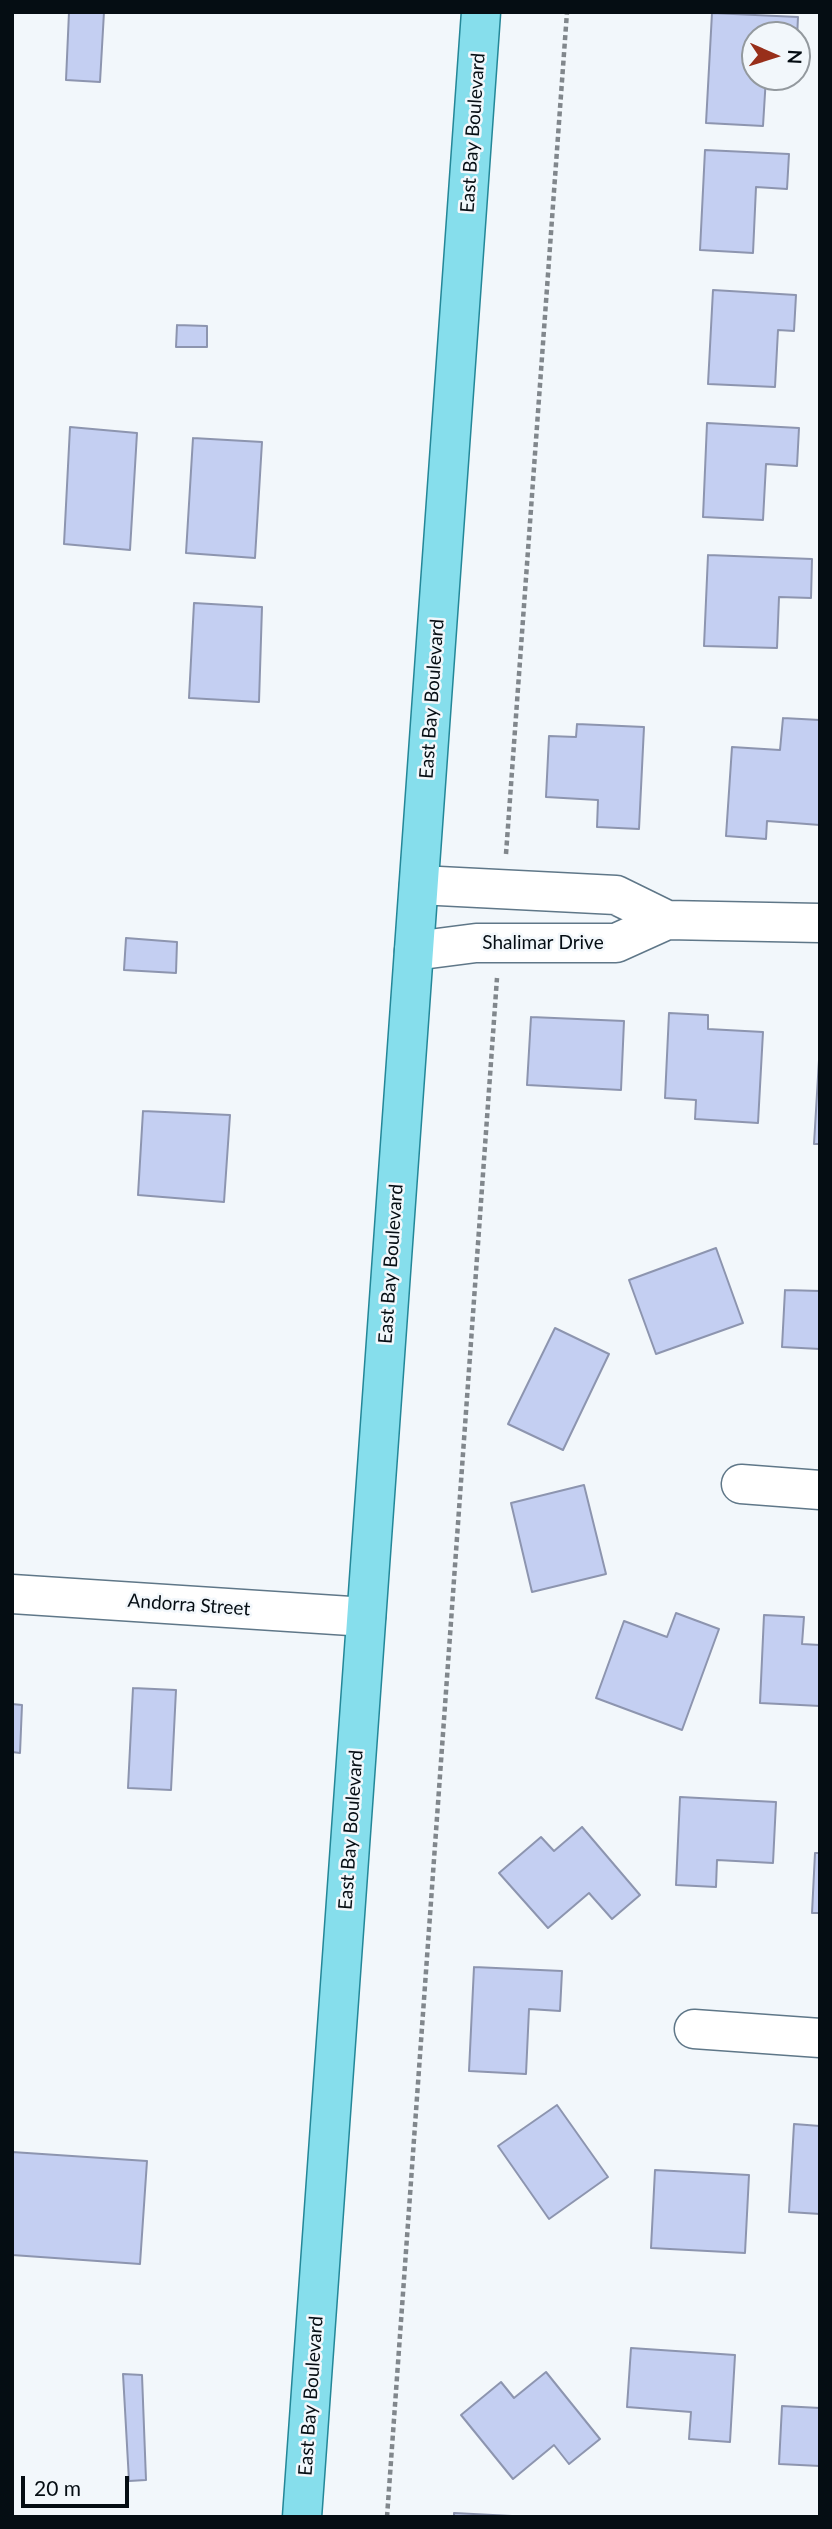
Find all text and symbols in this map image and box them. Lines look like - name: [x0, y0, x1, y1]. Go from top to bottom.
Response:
- north arrow: [741, 21, 811, 91]
- text: N: [784, 49, 807, 65]
- street label: East Bay Boulevard: [456, 52, 490, 214]
- street label: East Bay Boulevard: [415, 618, 449, 780]
- street label: Shalimar Drive: [482, 932, 604, 954]
- street label: East Bay Boulevard: [374, 1183, 408, 1345]
- street label: Andorra Street: [127, 1589, 251, 1621]
- street label: East Bay Boulevard: [334, 1749, 368, 1911]
- street label: East Bay Boulevard: [294, 2315, 328, 2477]
- scale bar: [24, 2462, 133, 2506]
- text: 20 m: [34, 2475, 81, 2500]

